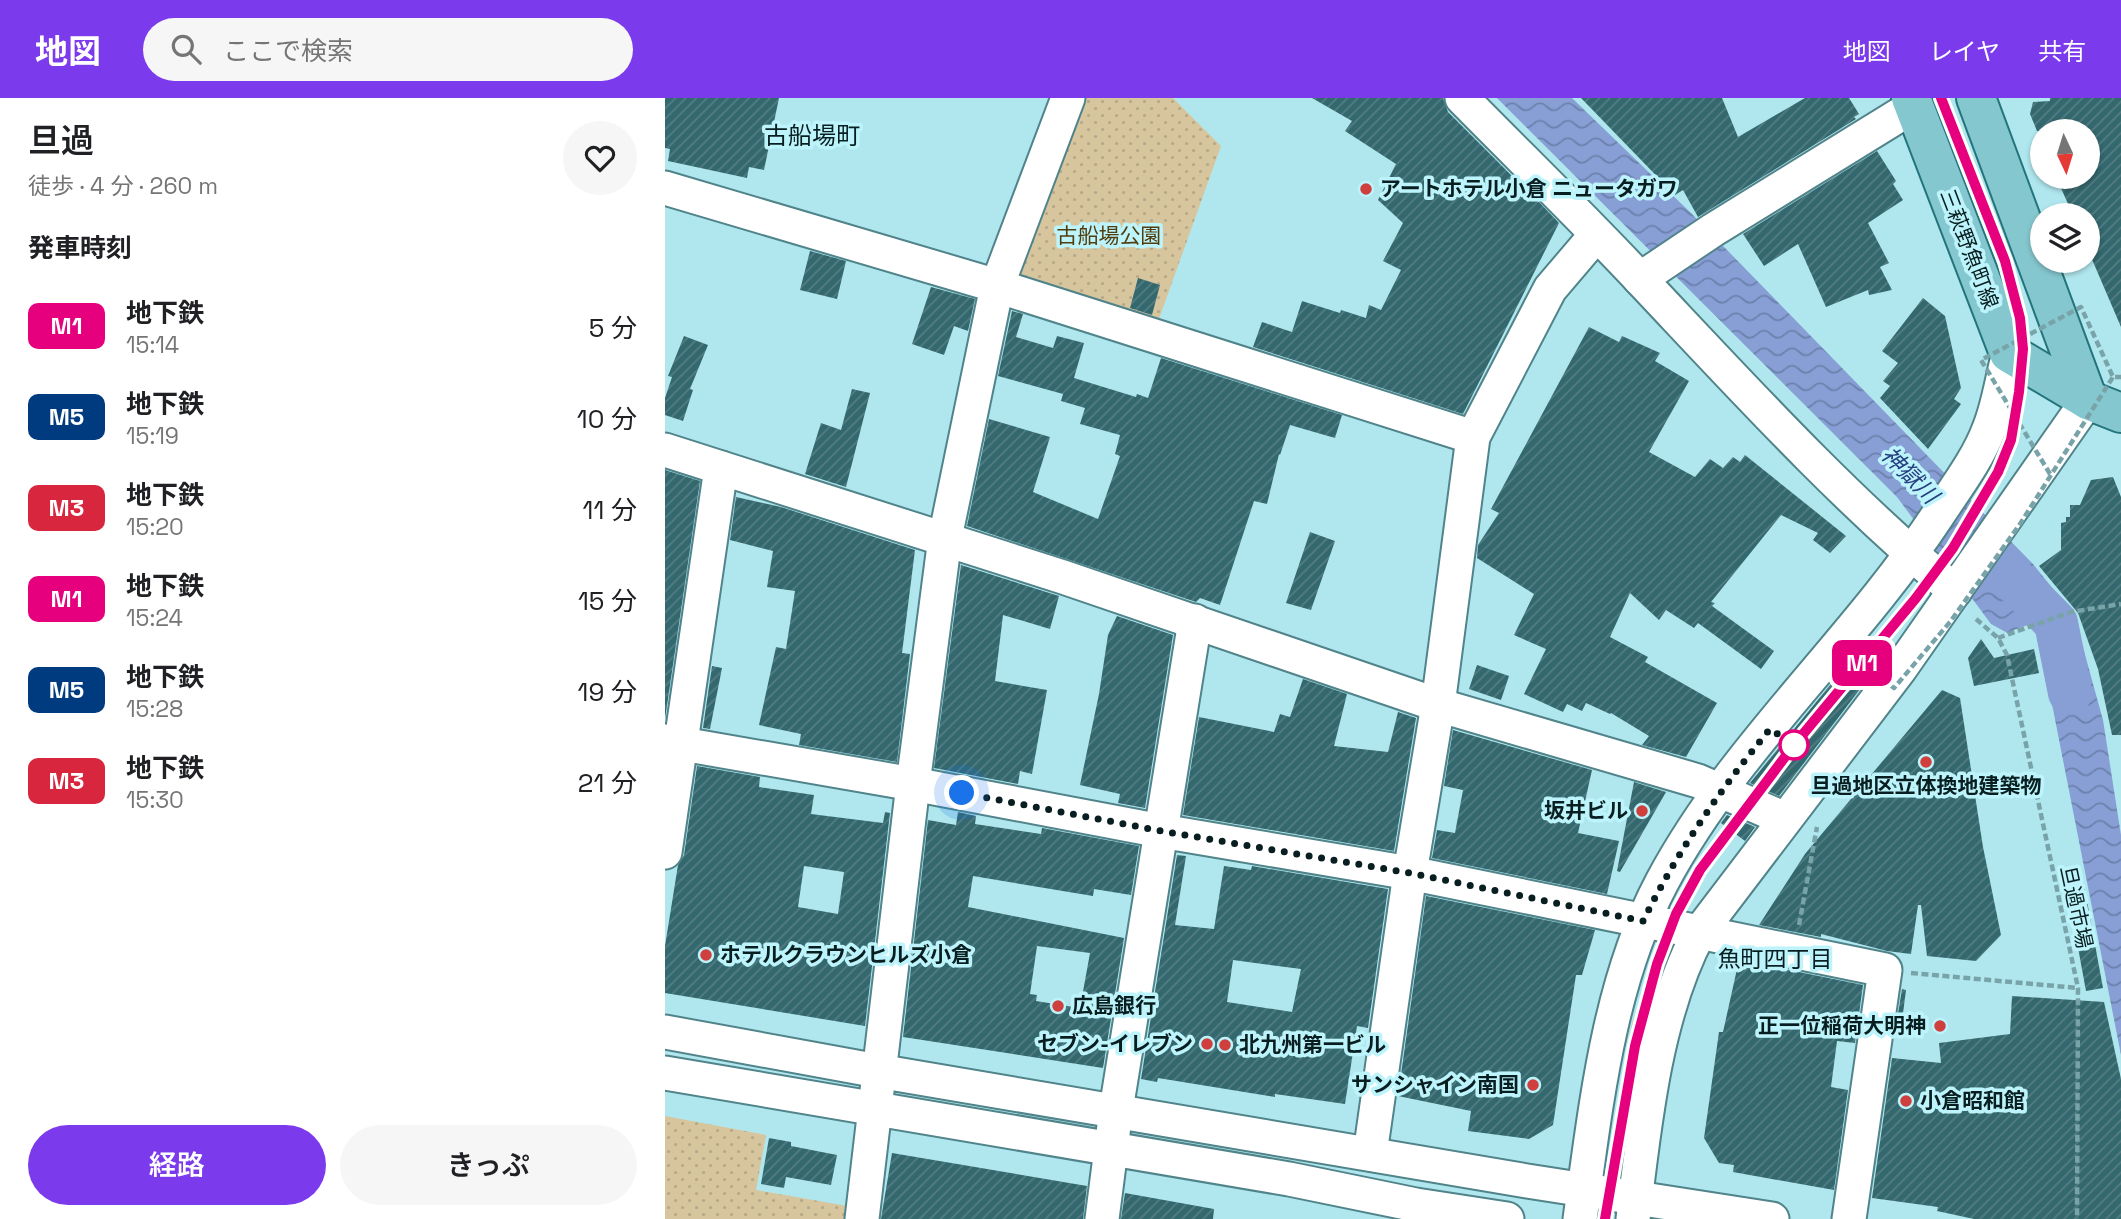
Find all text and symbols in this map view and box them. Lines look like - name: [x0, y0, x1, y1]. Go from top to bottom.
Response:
- search box: [143, 18, 633, 81]
- icon: search: [167, 30, 205, 68]
- text: 地図: [35, 31, 101, 73]
- text: ここで検索: [223, 34, 353, 68]
- text: 地図: [1843, 36, 1891, 67]
- text: レイヤ: [1929, 36, 2000, 67]
- text: 共有: [2038, 36, 2086, 67]
- north arrow: [2030, 119, 2100, 189]
- map controls: [2030, 119, 2100, 273]
- text: 旦過: [28, 120, 94, 162]
- district label: 古船場町: [764, 120, 860, 151]
- button: heart: [563, 121, 637, 195]
- text: 徒歩 · 4 分 · 260 m: [28, 171, 218, 201]
- place label: アートホテル小倉 ニュータガワ: [1380, 175, 1678, 202]
- marker: アートホテル小倉 ニュータガワ: [1358, 181, 1374, 197]
- street label: 三萩野魚町線: [1934, 185, 2005, 312]
- button: layers: [2030, 203, 2100, 273]
- park label: 古船場公園: [1057, 222, 1162, 249]
- text: 発車時刻: [28, 231, 132, 265]
- text: 地下鉄: [126, 296, 204, 330]
- text: M1: [50, 310, 83, 341]
- text: 5 分: [589, 311, 637, 345]
- text: 15:14: [126, 330, 179, 360]
- text: 地下鉄: [126, 387, 204, 421]
- text: M5: [49, 401, 84, 432]
- text: 10 分: [577, 402, 637, 436]
- text: 15:19: [126, 421, 179, 451]
- water label: 神獄川: [1875, 440, 1947, 512]
- text: 地下鉄: [126, 478, 204, 512]
- text: M3: [49, 492, 84, 523]
- text: 11 分: [583, 493, 637, 527]
- text: 15:20: [126, 512, 184, 542]
- text: 地下鉄: [126, 569, 204, 603]
- text: M1: [50, 583, 83, 614]
- text: 15 分: [578, 584, 637, 618]
- text: 15:24: [126, 603, 183, 633]
- line badge: M1: [1831, 640, 1893, 686]
- text: M1: [1846, 647, 1878, 678]
- text: 地下鉄: [126, 660, 204, 694]
- text: M5: [49, 674, 84, 705]
- text: 19 分: [578, 675, 637, 709]
- text: 15:28: [126, 694, 183, 724]
- unlabelled marker: [1779, 730, 1809, 760]
- text: 地下鉄: [126, 751, 204, 785]
- marker: 旦過地区立体換地建築物: [1918, 754, 1934, 770]
- text: M3: [49, 765, 84, 796]
- text: 21 分: [578, 766, 637, 800]
- place label: 旦過地区立体換地建築物: [1811, 772, 2042, 799]
- your location: [944, 775, 979, 810]
- text: 15:30: [126, 785, 184, 815]
- place label: 坂井ビル: [1544, 797, 1628, 824]
- marker: 坂井ビル: [1634, 803, 1650, 819]
- street label: 旦過市場: [2055, 863, 2098, 951]
- place label: ホテルクラウンヒルズ小倉: [720, 941, 972, 968]
- district label: 魚町四丁目: [1718, 944, 1833, 974]
- marker: ホテルクラウンヒルズ小倉: [698, 947, 714, 963]
- place label: 広島銀行: [1072, 992, 1156, 1019]
- marker: 広島銀行: [1050, 998, 1066, 1014]
- place label: 正一位稲荷大明神: [1758, 1012, 1926, 1039]
- marker: 正一位稲荷大明神: [1932, 1018, 1948, 1034]
- place label: セブン-イレブン: [1037, 1030, 1193, 1057]
- place label: 北九州第一ビル: [1239, 1031, 1386, 1058]
- marker: セブン-イレブン: [1199, 1036, 1215, 1052]
- marker: 北九州第一ビル: [1217, 1037, 1233, 1053]
- place label: サンシャイン南国: [1351, 1071, 1519, 1098]
- marker: サンシャイン南国: [1525, 1077, 1541, 1093]
- place label: 小倉昭和館: [1920, 1087, 2025, 1114]
- marker: 小倉昭和館: [1898, 1093, 1914, 1109]
- button: 経路: [28, 1125, 326, 1205]
- button: きっぷ: [340, 1125, 637, 1205]

